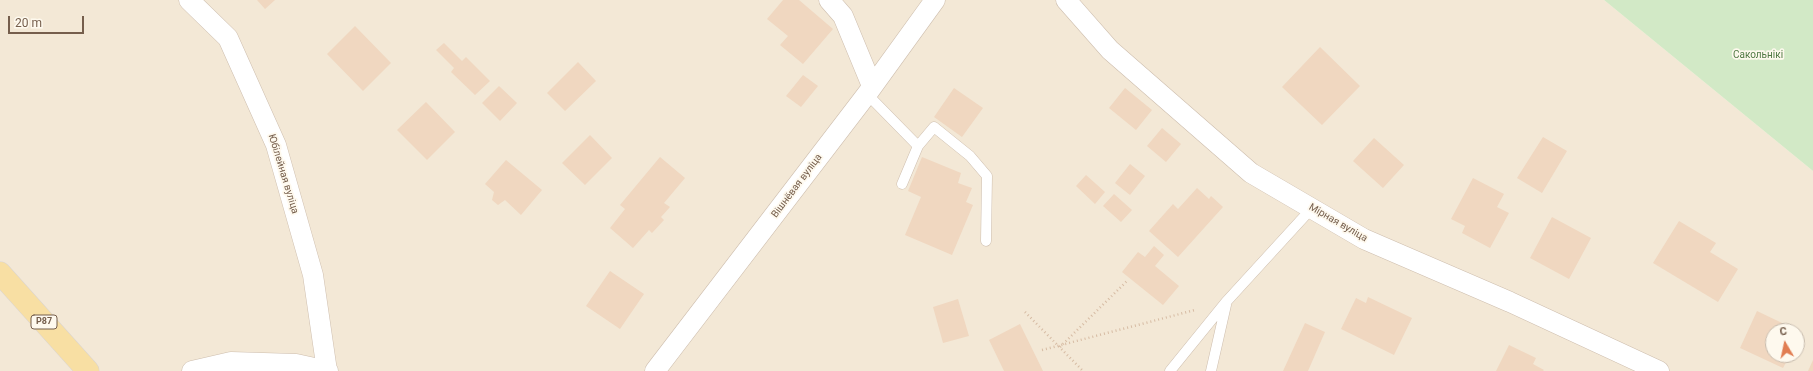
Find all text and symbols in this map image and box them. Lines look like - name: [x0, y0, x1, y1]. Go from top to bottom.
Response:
- scale bar: [10, 8, 86, 34]
- text: 20 m: [15, 16, 42, 30]
- park label: Сакольнікі: [1733, 49, 1783, 61]
- street label: Юбілейная вуліца: [265, 133, 301, 215]
- street label: Вішнёвая вуліца: [769, 152, 825, 220]
- street label: Мірная вуліца: [1307, 201, 1369, 245]
- road number: Р87: [31, 315, 57, 329]
- north arrow: [1765, 323, 1805, 363]
- text: С: [1779, 325, 1788, 339]

